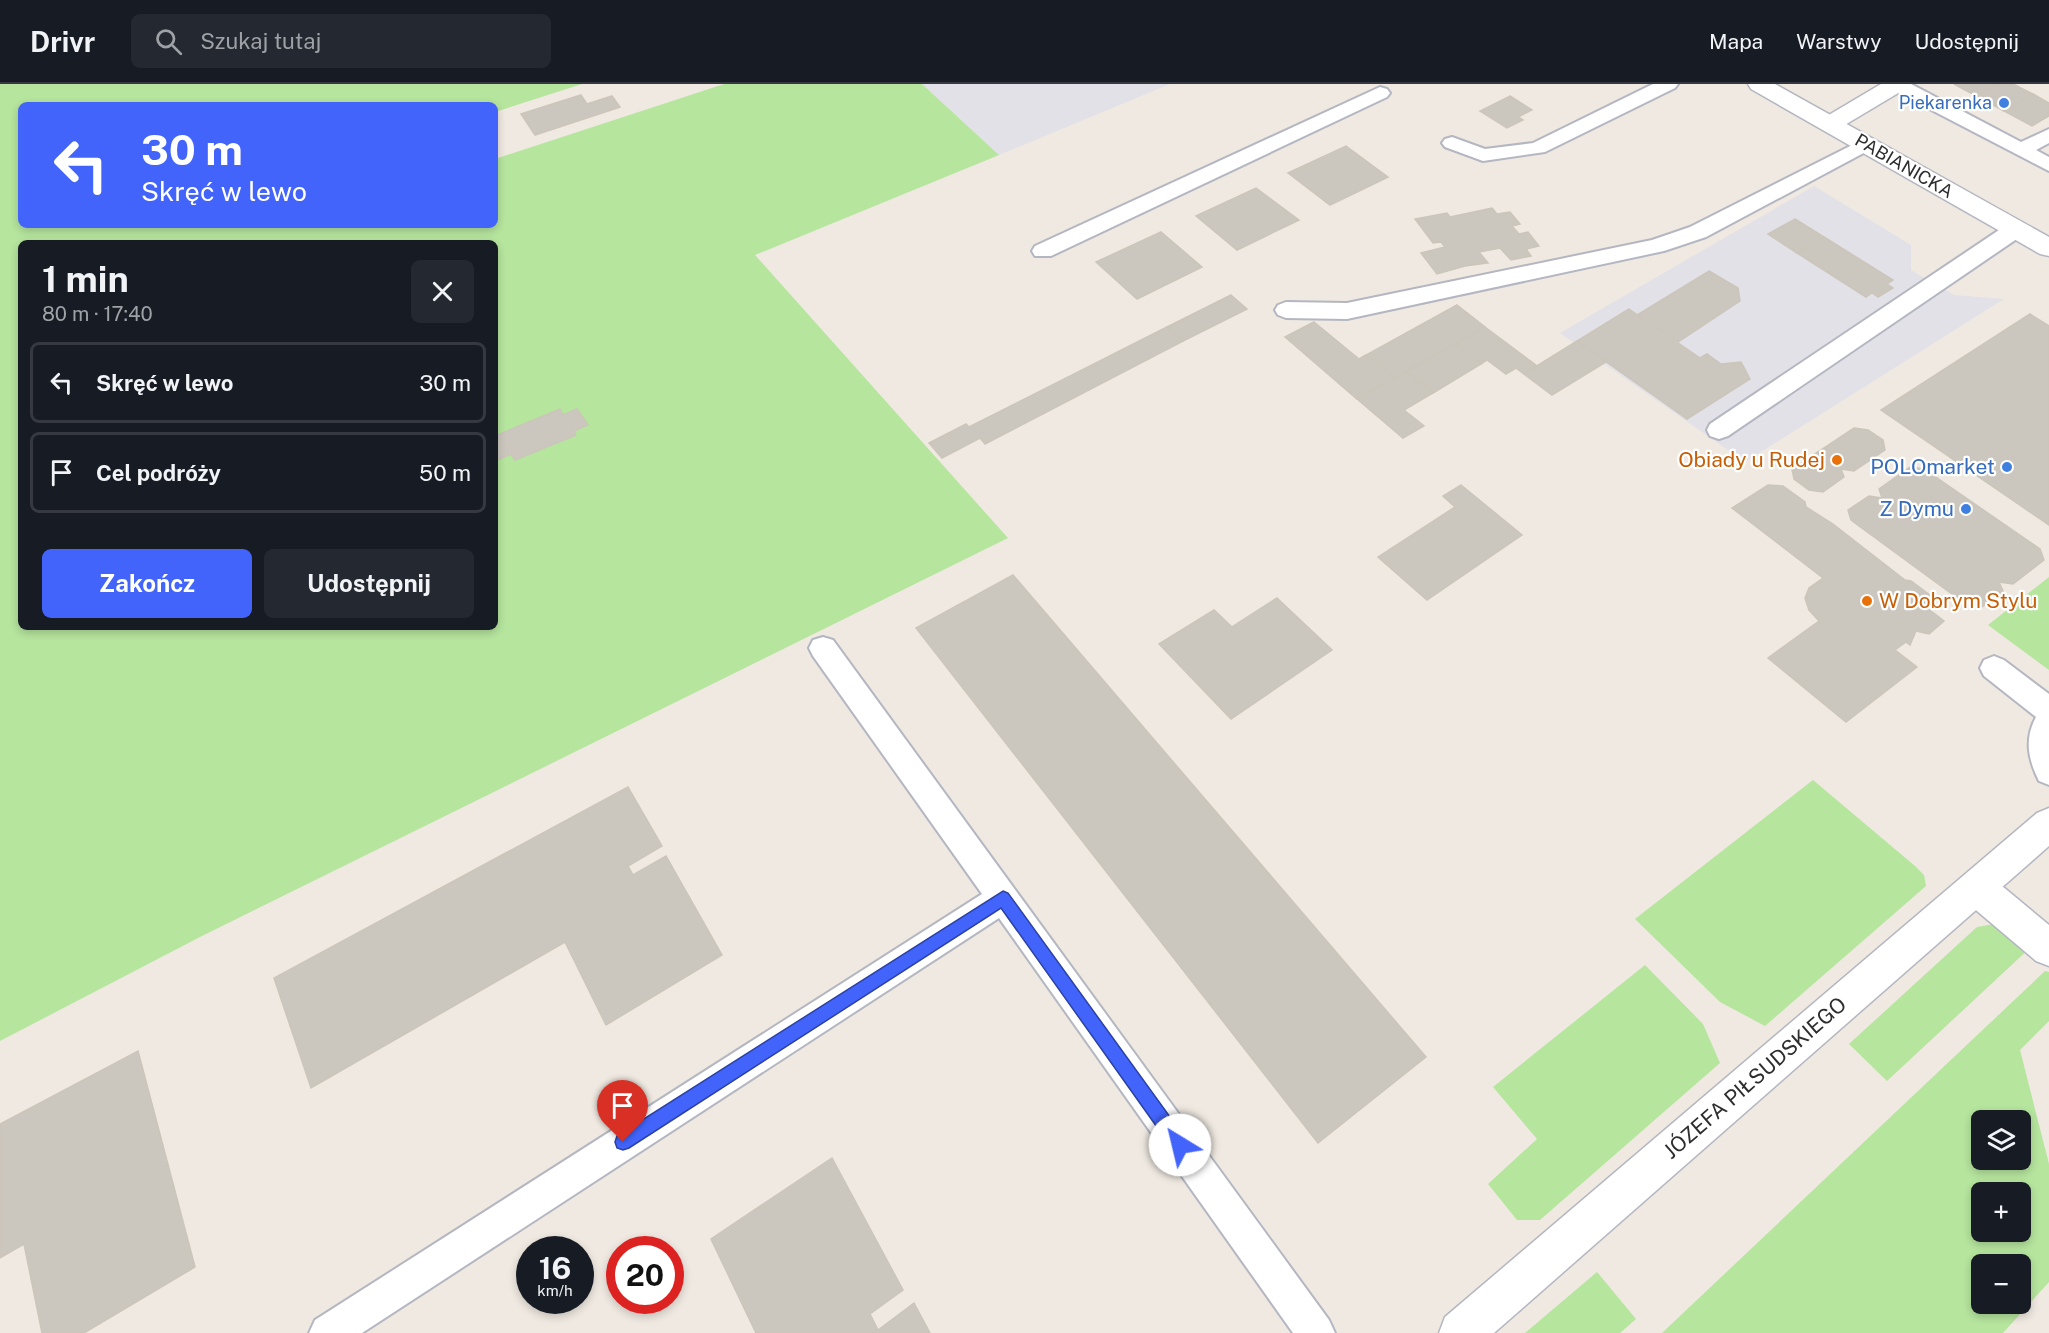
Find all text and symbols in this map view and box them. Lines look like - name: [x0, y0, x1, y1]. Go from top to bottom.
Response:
- search box: [131, 14, 551, 68]
- text: Drivr: [30, 25, 95, 58]
- icon: search: [152, 25, 185, 58]
- text: Szukaj tutaj: [200, 28, 321, 54]
- text: Mapa: [1709, 29, 1763, 54]
- text: Warstwy: [1796, 29, 1881, 54]
- text: Udostępnij: [1914, 29, 2019, 54]
- place label: Piekarenka: [1899, 92, 1992, 113]
- marker: Piekarenka: [1997, 96, 2011, 110]
- text: 30 m: [141, 125, 243, 174]
- icon: left: [42, 126, 120, 204]
- street label: PABIANICKA: [1852, 129, 1957, 202]
- text: Skręć w lewo: [141, 175, 307, 207]
- text: 1 min: [42, 258, 129, 300]
- button: close: [411, 260, 474, 323]
- text: 80 m · 17:40: [42, 302, 153, 326]
- icon: left: [45, 366, 78, 399]
- text: Skręć w lewo: [96, 370, 233, 396]
- text: 30 m: [419, 370, 471, 396]
- place label: Obiady u Rudej: [1678, 447, 1825, 472]
- marker: Obiady u Rudej: [1830, 453, 1844, 467]
- place label: POLOmarket: [1870, 454, 1995, 479]
- icon: arrive: [45, 456, 78, 489]
- text: Cel podróży: [96, 460, 221, 486]
- text: 50 m: [419, 460, 471, 486]
- marker: POLOmarket: [2000, 460, 2014, 474]
- place label: Z Dymu: [1879, 496, 1954, 521]
- marker: Z Dymu: [1959, 502, 1973, 516]
- button: Zakończ: [42, 549, 252, 618]
- button: Udostępnij: [264, 549, 474, 618]
- place label: W Dobrym Stylu: [1879, 588, 2037, 613]
- marker: W Dobrym Stylu: [1860, 594, 1874, 608]
- street label: JÓZEFA PIŁSUDSKIEGO: [1658, 992, 1851, 1164]
- pin: [597, 1080, 648, 1142]
- icon: arrive: [606, 1089, 639, 1122]
- map controls: [1971, 1110, 2031, 1314]
- button: layers: [1971, 1110, 2031, 1170]
- position arrow: [1148, 1113, 1212, 1177]
- button: +: [1971, 1182, 2031, 1242]
- speed limit sign: 20: [606, 1236, 684, 1314]
- text: 16: [539, 1250, 571, 1286]
- button: −: [1971, 1254, 2031, 1314]
- text: km/h: [537, 1282, 573, 1299]

